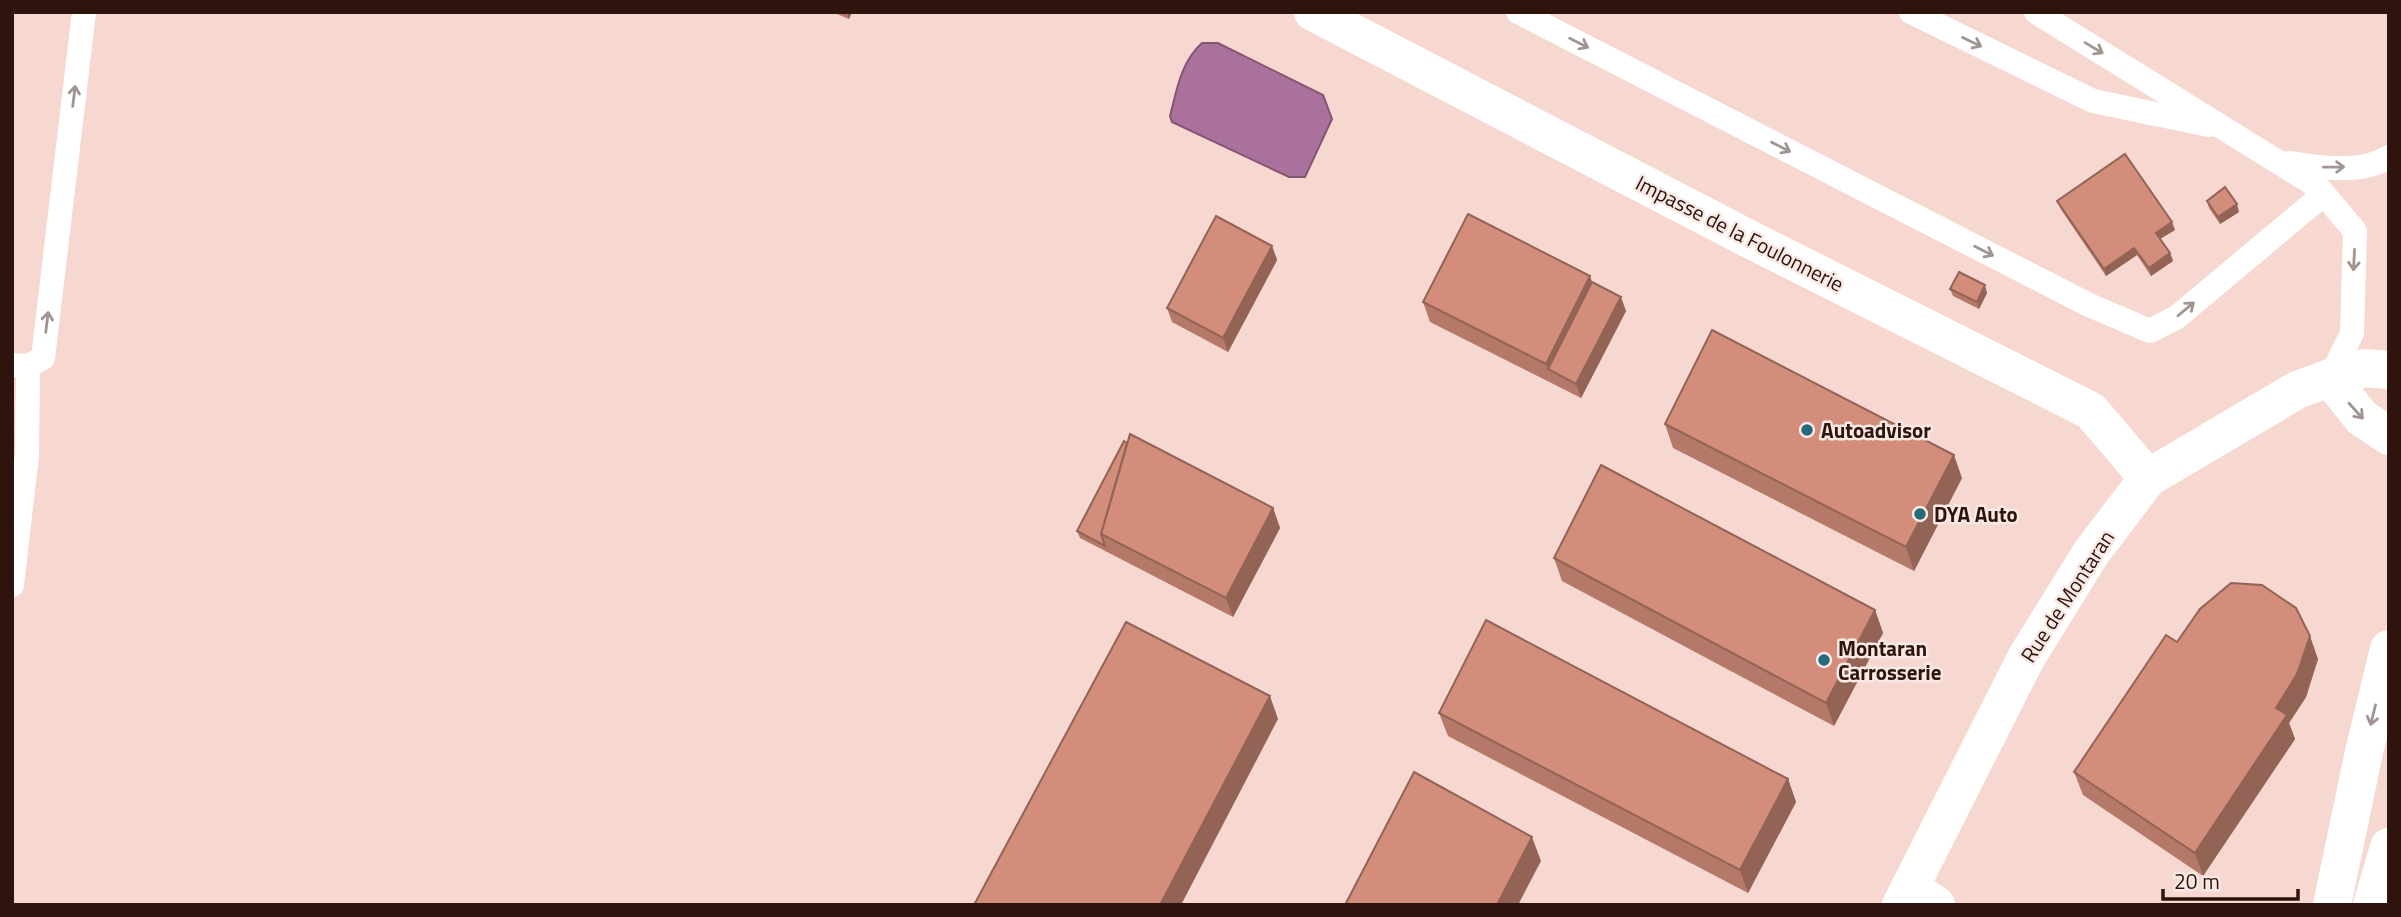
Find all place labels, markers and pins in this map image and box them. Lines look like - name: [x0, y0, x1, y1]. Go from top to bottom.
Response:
- place label: Autoadvisor: [1821, 414, 1931, 446]
- marker: Autoadvisor: [1799, 422, 1815, 438]
- place label: DYA Auto: [1934, 498, 2018, 530]
- marker: DYA Auto: [1912, 506, 1928, 522]
- place label: Montaran Carrosserie: [1838, 632, 1941, 688]
- marker: Montaran Carrosserie: [1816, 652, 1832, 668]

